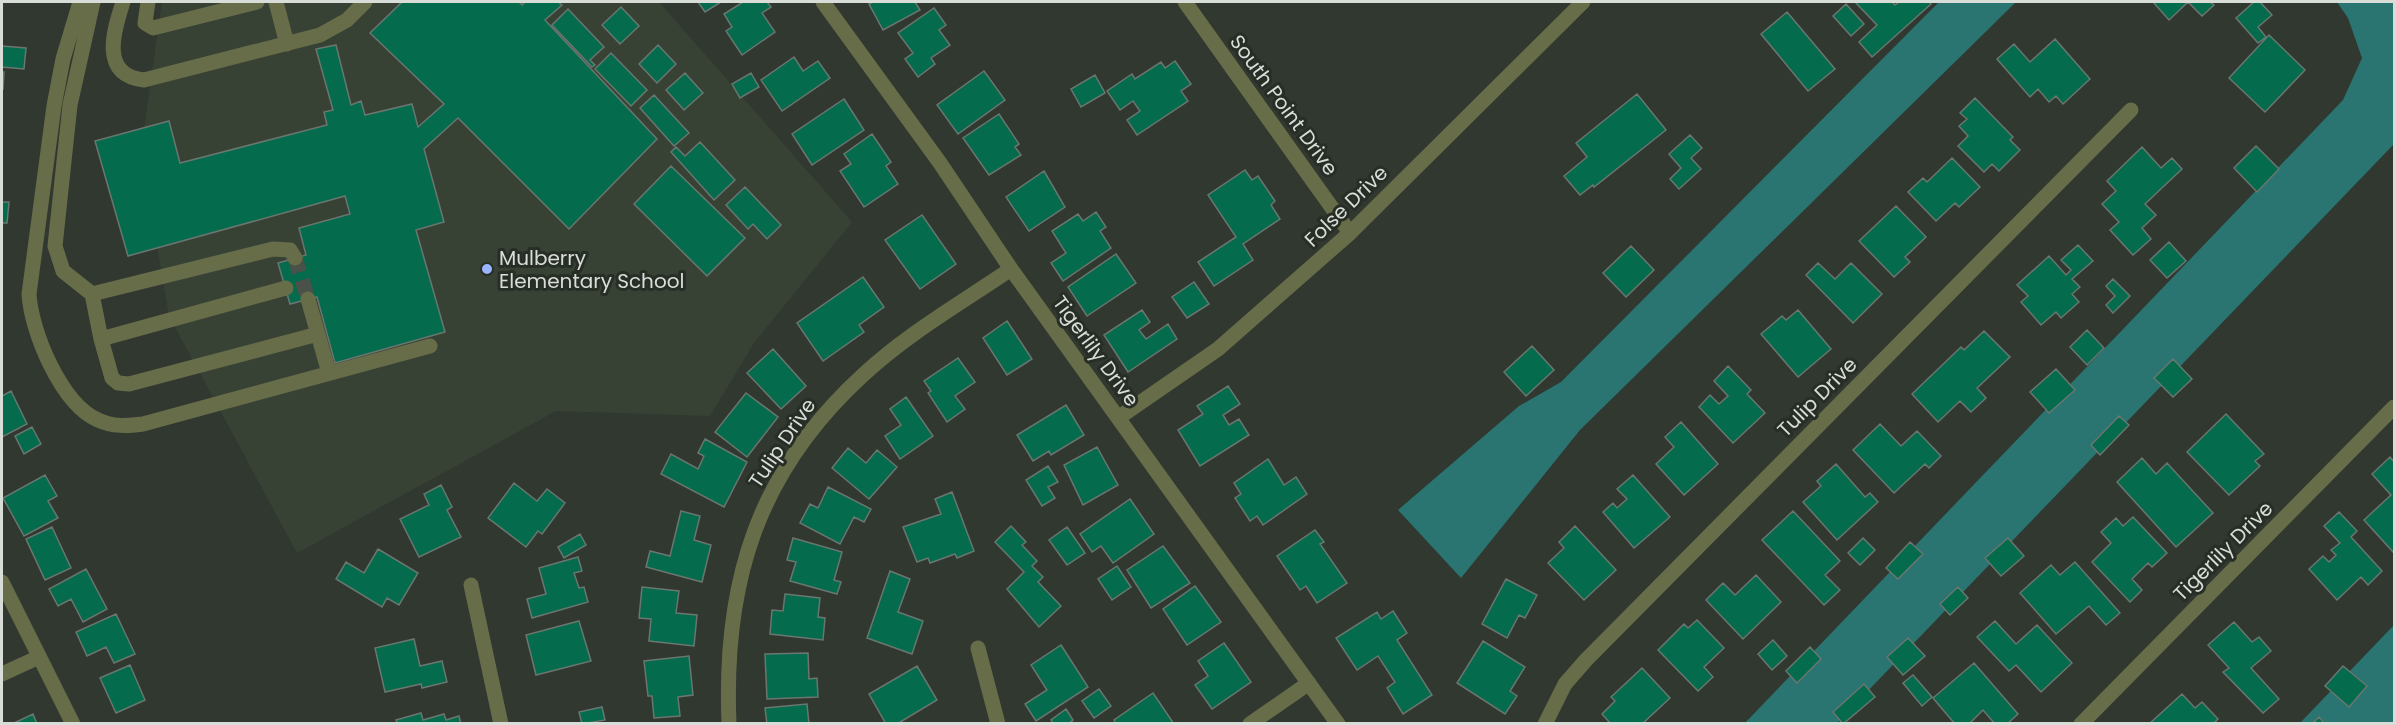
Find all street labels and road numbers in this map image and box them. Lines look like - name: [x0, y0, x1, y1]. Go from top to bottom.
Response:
- street label: South Point Drive: [1223, 29, 1345, 181]
- street label: Folse Drive: [1298, 159, 1394, 253]
- street label: Tigerlily Drive: [1046, 290, 1146, 412]
- street label: Tulip Drive: [1771, 351, 1863, 443]
- street label: Tulip Drive: [742, 393, 822, 493]
- street label: Tigerlily Drive: [2167, 495, 2279, 607]

